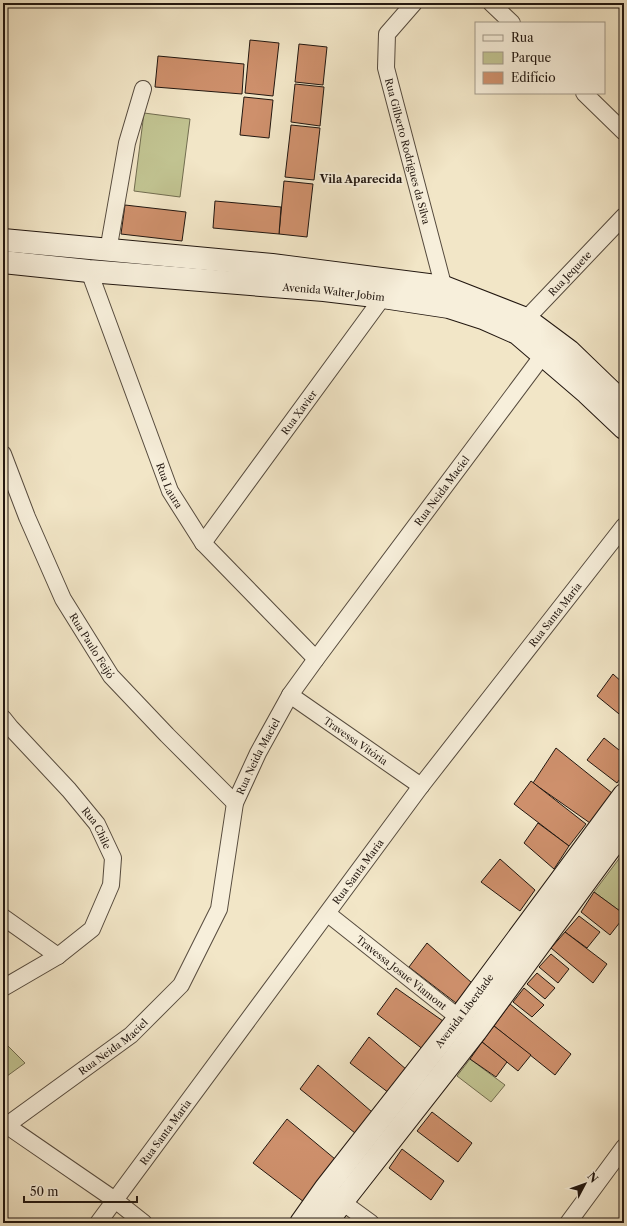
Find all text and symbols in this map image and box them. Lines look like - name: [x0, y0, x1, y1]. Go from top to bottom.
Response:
- legend: [475, 22, 605, 94]
- text: Rua: [511, 30, 534, 45]
- text: Parque: [511, 50, 552, 65]
- text: Edifício: [511, 70, 556, 85]
- street label: Rua Gilberto Rodrigues da Silva: [382, 77, 434, 226]
- district label: Vila Aparecida: [319, 172, 403, 186]
- street label: Rua Jequete: [545, 248, 594, 298]
- street label: Avenida Walter Jobim: [281, 280, 386, 304]
- street label: Rua Xavier: [278, 387, 320, 437]
- street label: Rua Neida Maciel: [411, 453, 472, 528]
- street label: Rua Laura: [154, 461, 186, 511]
- street label: Rua Santa Maria: [526, 579, 584, 649]
- street label: Rua Paulo Feijó: [67, 611, 117, 681]
- street label: Travessa Vitória: [321, 714, 391, 768]
- street label: Rua Neida Maciel: [233, 716, 283, 797]
- street label: Rua Chile: [79, 804, 114, 851]
- street label: Rua Santa Maria: [329, 836, 387, 907]
- street label: Travessa Josue Viamont: [354, 932, 450, 1013]
- street label: Avenida Liberdade: [431, 971, 496, 1051]
- street label: Rua Neida Maciel: [76, 1016, 150, 1077]
- street label: Rua Santa Maria: [137, 1096, 194, 1167]
- north arrow: [565, 1164, 605, 1204]
- text: N: [584, 1169, 601, 1186]
- scale bar: [24, 1178, 137, 1204]
- text: 50 m: [30, 1184, 59, 1199]

